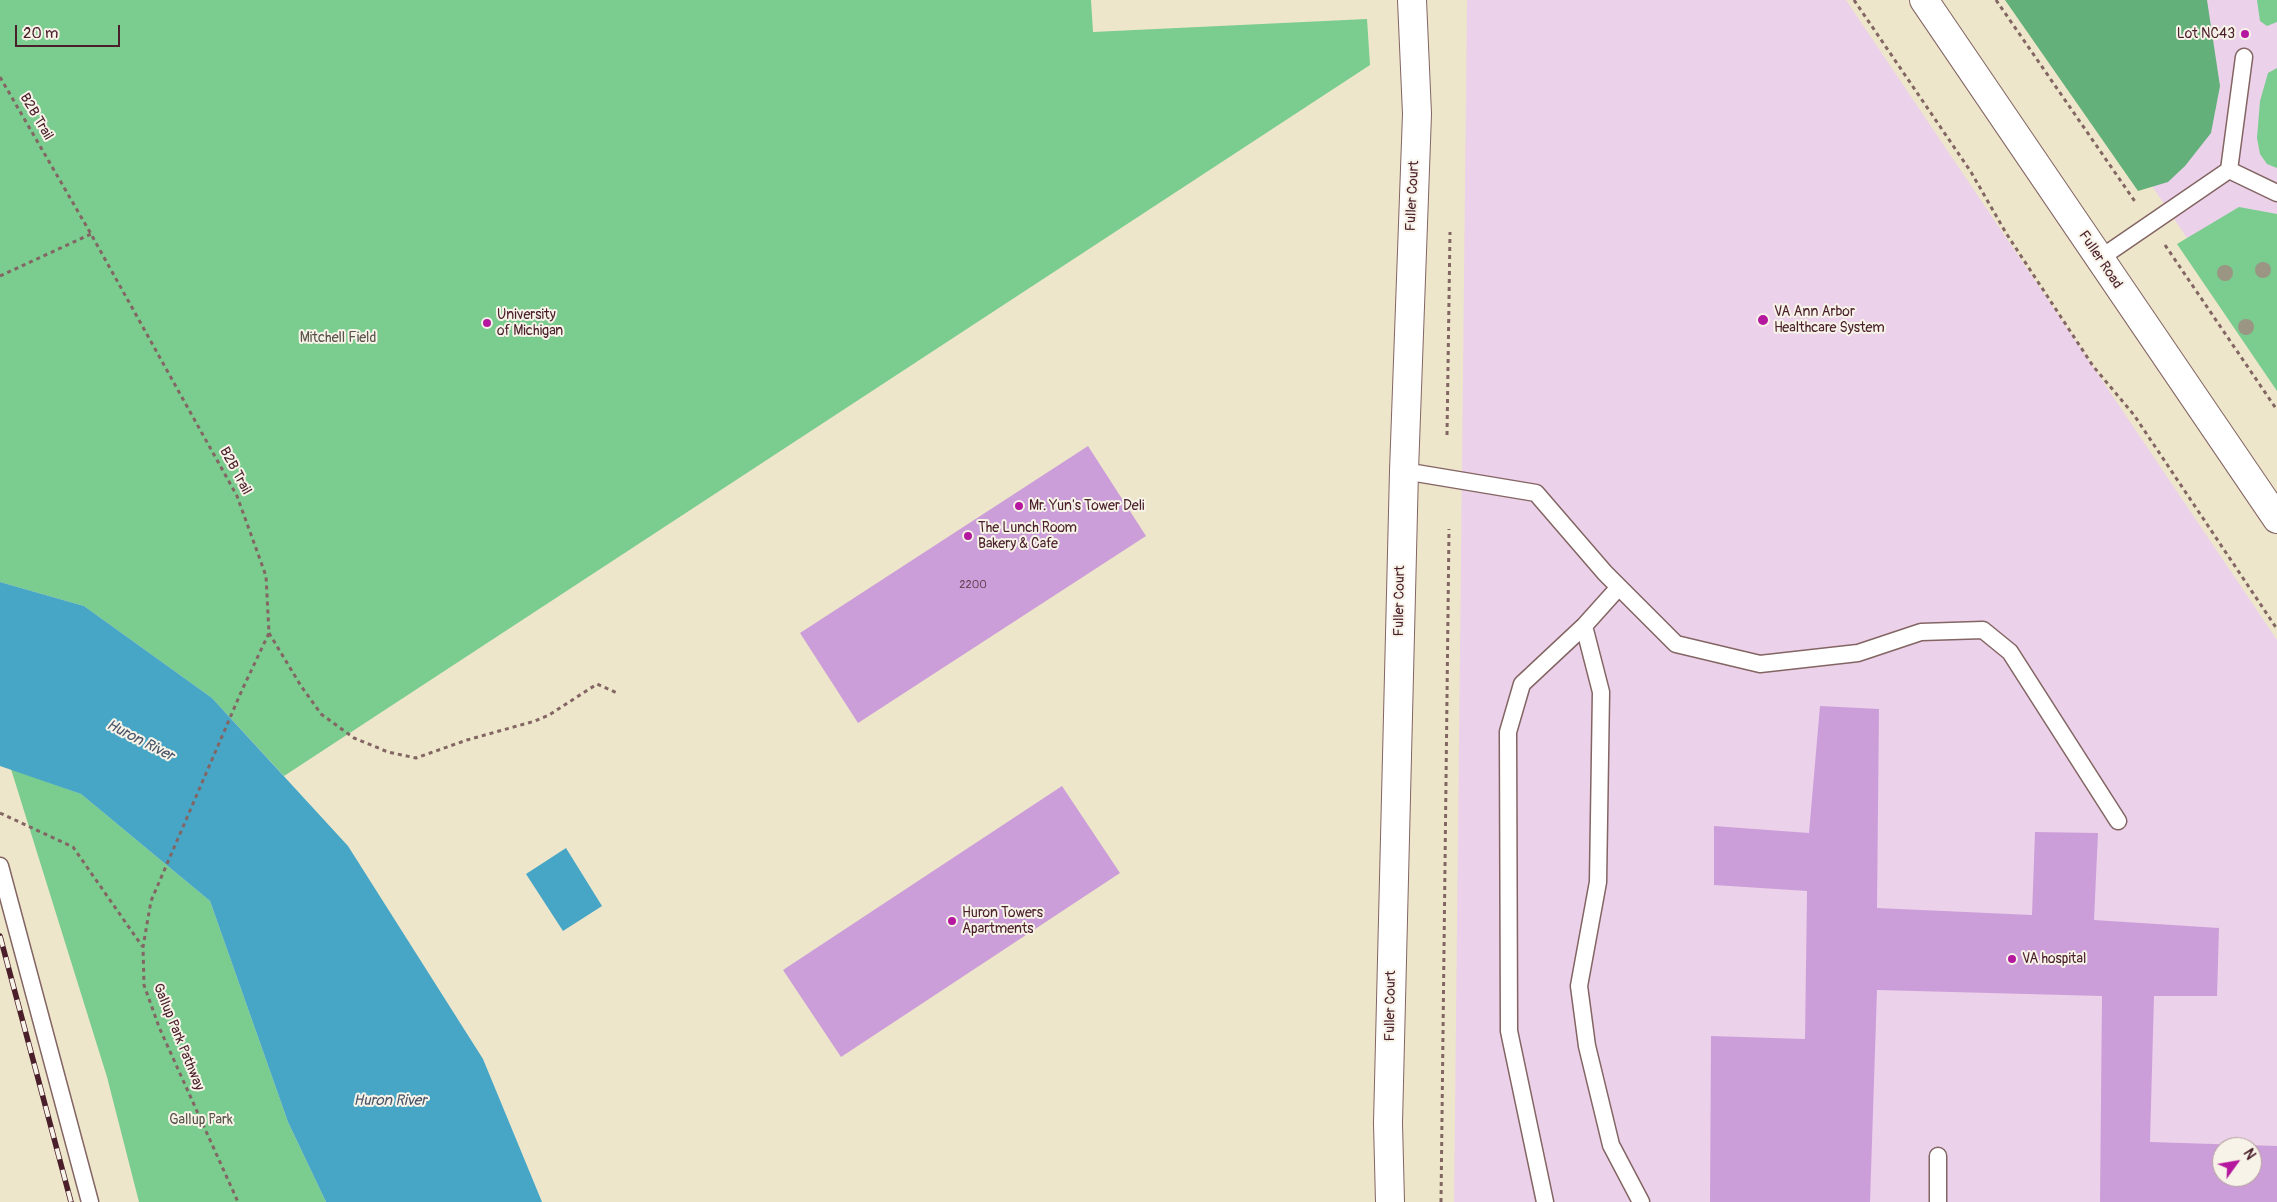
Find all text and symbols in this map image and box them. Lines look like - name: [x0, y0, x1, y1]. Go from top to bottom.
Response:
- scale bar: [18, 15, 122, 47]
- text: 20 m: [23, 24, 58, 43]
- place label: Lot NC43: [2177, 26, 2235, 42]
- marker: Lot NC43: [2239, 28, 2251, 40]
- street label: B2B Trail: [16, 91, 56, 143]
- street label: Fuller Court: [1403, 160, 1423, 232]
- street label: Fuller Road: [2075, 228, 2125, 292]
- place label: VA Ann Arbor Healthcare System: [1774, 304, 1885, 336]
- place label: University of Michigan: [497, 307, 563, 340]
- marker: VA Ann Arbor Healthcare System: [1756, 313, 1770, 327]
- marker: University of Michigan: [481, 317, 493, 329]
- park label: Mitchell Field: [300, 330, 376, 346]
- street label: B2B Trail: [216, 444, 254, 498]
- place label: Mr. Yun's Tower Deli: [1029, 498, 1144, 514]
- marker: Mr. Yun's Tower Deli: [1013, 500, 1025, 512]
- place label: The Lunch Room Bakery & Cafe: [978, 520, 1077, 552]
- marker: The Lunch Room Bakery & Cafe: [962, 530, 974, 542]
- street label: Fuller Court: [1391, 565, 1409, 637]
- house number: 2200: [959, 578, 987, 592]
- water label: Huron River: [103, 716, 177, 766]
- place label: Huron Towers Apartments: [962, 905, 1043, 938]
- marker: Huron Towers Apartments: [946, 915, 958, 927]
- place label: VA hospital: [2022, 951, 2086, 967]
- marker: VA hospital: [2006, 953, 2018, 965]
- street label: Fuller Court: [1382, 970, 1400, 1042]
- street label: Gallup Park Pathway: [149, 981, 207, 1093]
- water label: Huron River: [353, 1092, 427, 1110]
- park label: Gallup Park: [169, 1112, 233, 1128]
- north arrow: [2212, 1137, 2262, 1187]
- text: N: [2240, 1146, 2259, 1163]

